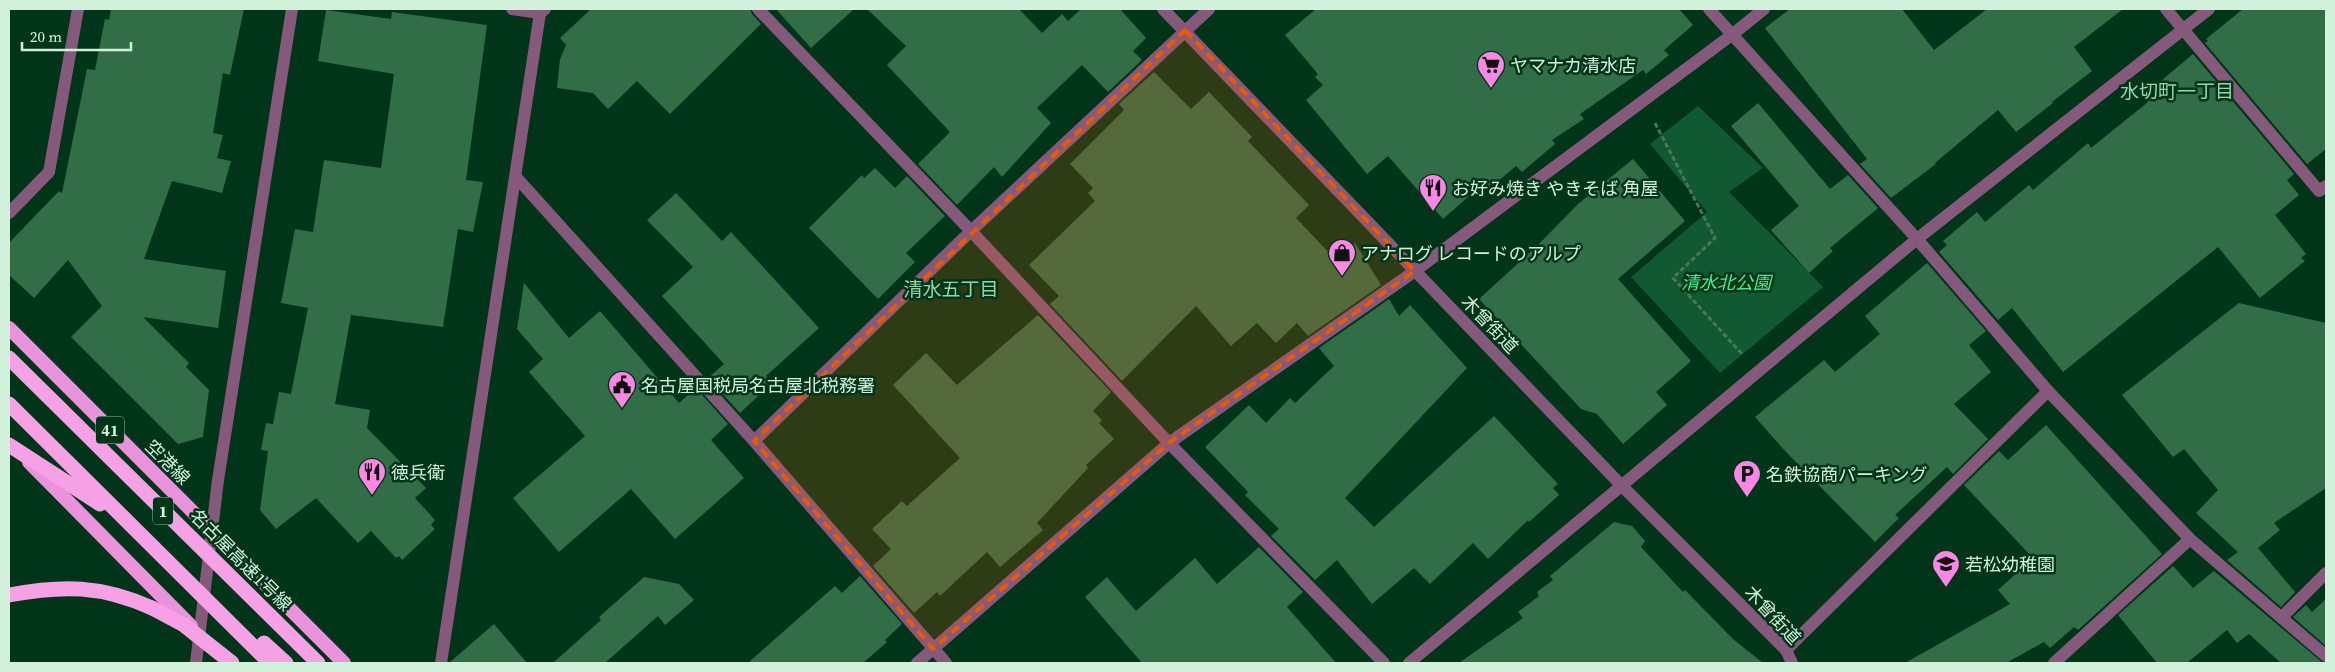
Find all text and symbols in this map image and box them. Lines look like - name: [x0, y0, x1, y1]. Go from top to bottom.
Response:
- scale bar: [22, 20, 131, 52]
- text: 20 m: [30, 26, 62, 47]
- supermarket icon: ヤマナカ清水店: [1476, 50, 1506, 89]
- place label: ヤマナカ清水店: [1510, 53, 1636, 78]
- district label: 水切町一丁目: [2120, 78, 2234, 104]
- restaurant icon: お好み焼き やきそば 角屋: [1418, 173, 1448, 212]
- place label: お好み焼き やきそば 角屋: [1452, 176, 1658, 201]
- shop icon: アナログ レコードのアルプ: [1327, 238, 1357, 277]
- place label: アナログ レコードのアルプ: [1361, 241, 1581, 266]
- park label: 清水北公園: [1681, 270, 1774, 295]
- district label: 清水五丁目: [903, 276, 999, 302]
- street label: 木曾街道: [1456, 289, 1524, 359]
- public building icon: 名古屋国税局名古屋北税務署: [607, 370, 637, 409]
- place label: 名古屋国税局名古屋北税務署: [641, 373, 875, 398]
- road number: 41: [96, 416, 124, 444]
- street label: 空港線: [140, 434, 196, 490]
- restaurant icon: 徳兵衛: [357, 457, 387, 496]
- parking icon: 名鉄協商パーキング: [1732, 459, 1762, 498]
- place label: 徳兵衛: [391, 460, 445, 485]
- place label: 名鉄協商パーキング: [1766, 462, 1927, 487]
- road number: 1: [153, 498, 173, 524]
- street label: 名古屋高速1号線: [184, 503, 298, 617]
- school or university icon: 若松幼稚園: [1931, 549, 1961, 588]
- place label: 若松幼稚園: [1965, 552, 2055, 577]
- street label: 木曾街道: [1739, 580, 1807, 650]

